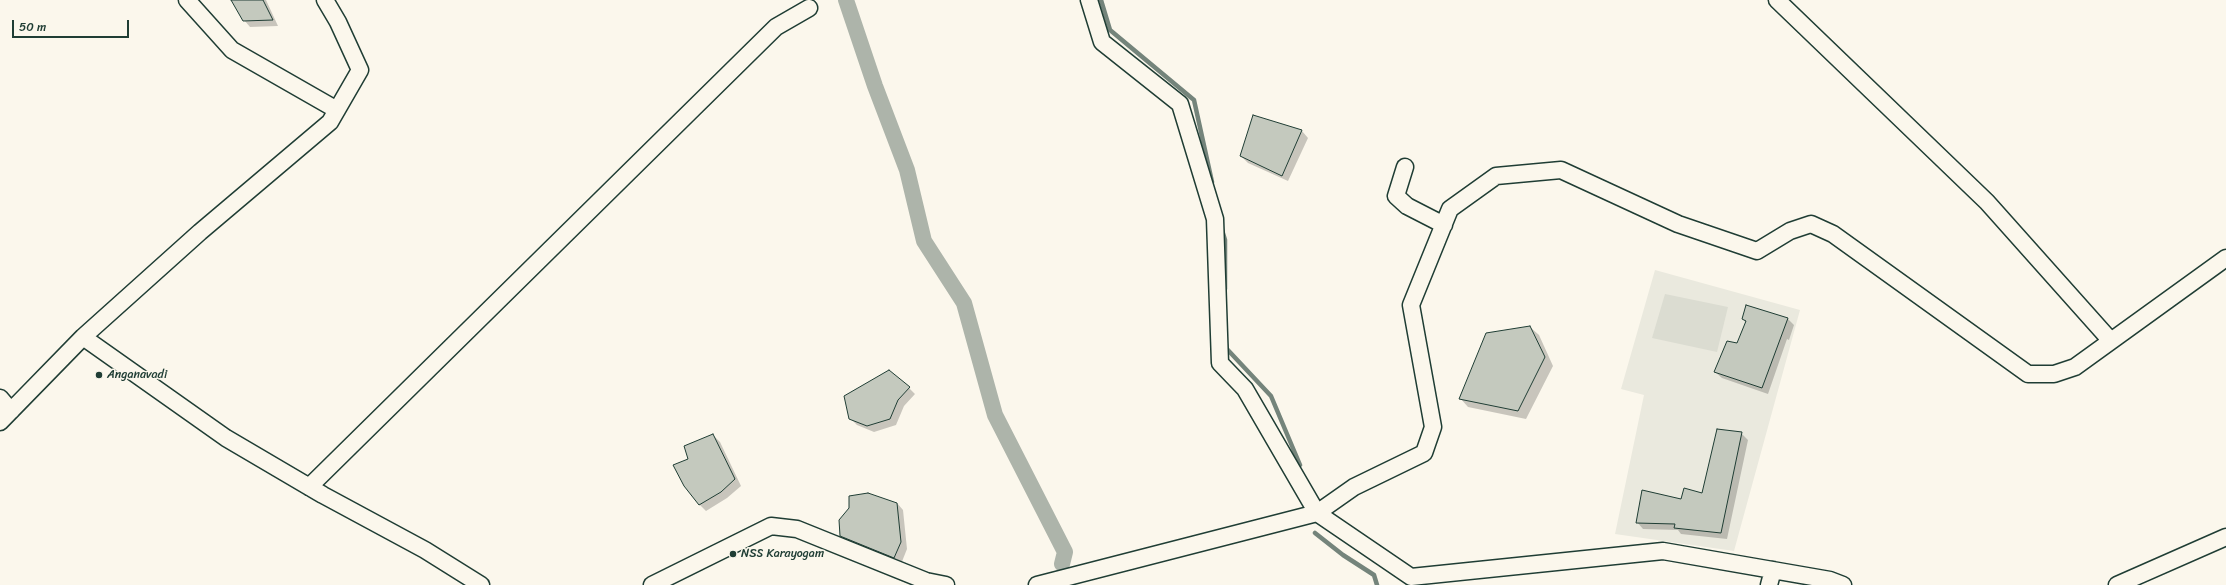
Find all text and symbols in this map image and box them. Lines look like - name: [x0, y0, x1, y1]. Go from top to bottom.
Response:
- scale bar: [14, 12, 131, 38]
- text: 50 m: [19, 16, 46, 38]
- place label: Anganavadi: [107, 368, 167, 382]
- marker: Anganavadi: [94, 370, 104, 380]
- place label: NSS Karayogam: [741, 547, 824, 561]
- marker: NSS Karayogam: [728, 549, 738, 559]

